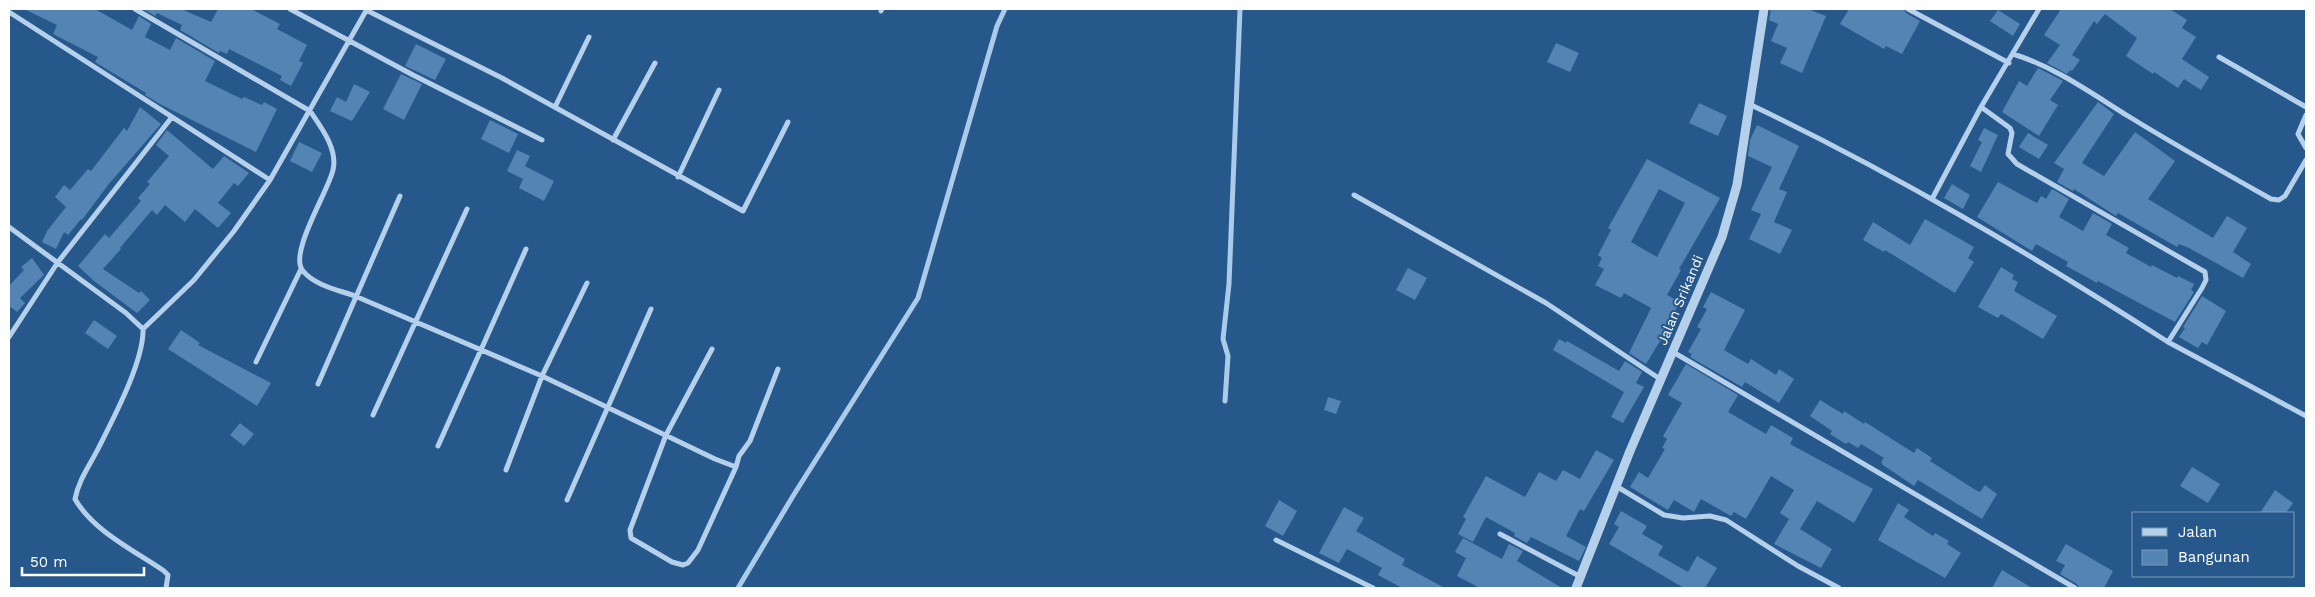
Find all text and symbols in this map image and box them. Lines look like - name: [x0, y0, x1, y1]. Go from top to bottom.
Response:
- street label: Jalan Srikandi: [1654, 252, 1706, 348]
- legend: [2132, 512, 2295, 577]
- text: Jalan: [2178, 523, 2217, 541]
- scale bar: [22, 544, 145, 576]
- text: Bangunan: [2178, 548, 2250, 566]
- text: 50 m: [30, 553, 67, 571]

